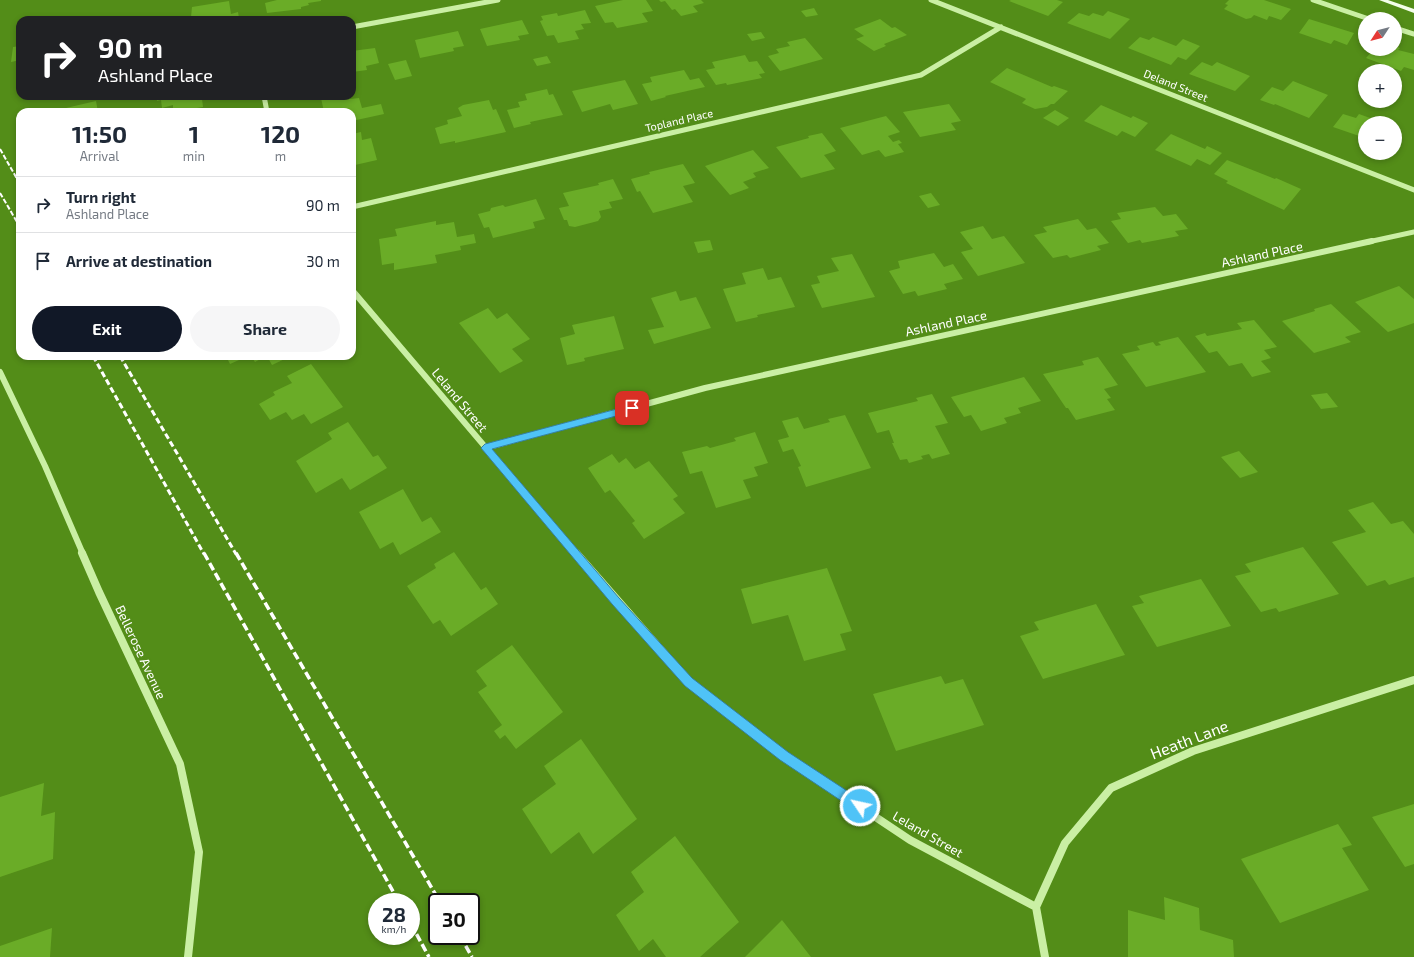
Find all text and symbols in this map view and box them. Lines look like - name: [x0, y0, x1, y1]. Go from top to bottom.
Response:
- north arrow: [1358, 12, 1402, 56]
- map controls: [1358, 12, 1402, 160]
- text: 90 m: [98, 30, 163, 64]
- icon: right: [32, 32, 84, 84]
- text: Ashland Place: [98, 64, 213, 86]
- button: +: [1358, 64, 1402, 108]
- street label: Deland Street: [1142, 66, 1210, 104]
- street label: Topland Place: [644, 106, 714, 134]
- button: −: [1358, 116, 1402, 160]
- text: 11:50: [72, 119, 127, 148]
- text: 1: [189, 119, 199, 148]
- text: 120: [261, 119, 300, 148]
- text: Arrival: [80, 148, 119, 164]
- text: min: [183, 148, 205, 164]
- text: m: [275, 148, 286, 164]
- text: Turn right: [66, 188, 136, 206]
- icon: right: [32, 194, 54, 216]
- text: 90 m: [306, 196, 340, 214]
- text: Ashland Place: [66, 206, 149, 222]
- street label: Ashland Place: [1220, 238, 1304, 270]
- icon: arrive: [32, 250, 54, 272]
- text: Arrive at destination: [66, 252, 212, 270]
- text: 30 m: [306, 252, 340, 270]
- button: Exit: [32, 306, 182, 352]
- button: Share: [190, 306, 340, 352]
- street label: Ashland Place: [904, 307, 988, 339]
- street label: Leland Street: [429, 365, 491, 435]
- pin: [615, 391, 649, 425]
- icon: arrive: [621, 397, 643, 419]
- street label: Bellerose Avenue: [112, 602, 170, 702]
- street label: Heath Lane: [1147, 715, 1231, 763]
- position arrow: [839, 785, 881, 827]
- street label: Leland Street: [890, 807, 966, 861]
- speed limit sign: 30: [428, 893, 480, 945]
- text: 28: [382, 902, 406, 926]
- text: km/h: [382, 923, 406, 935]

